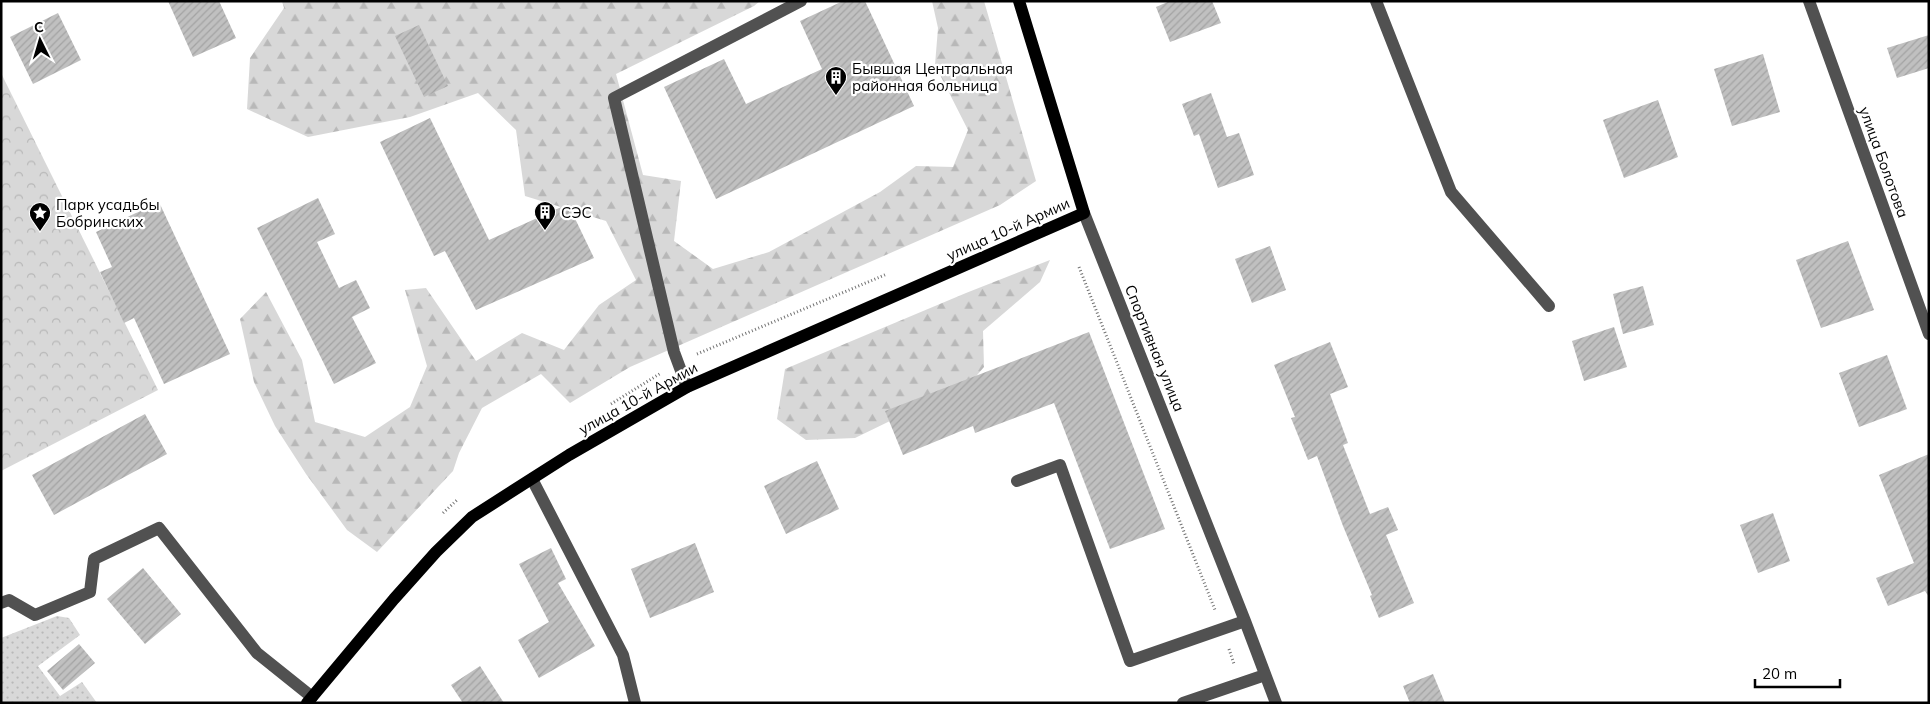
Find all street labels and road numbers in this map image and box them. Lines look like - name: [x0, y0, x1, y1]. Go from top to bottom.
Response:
- street label: улица Болотова: [1855, 104, 1913, 220]
- street label: улица 10-й Армии: [943, 193, 1073, 265]
- street label: Спортивная улица: [1121, 282, 1189, 414]
- street label: улица 10-й Армии: [575, 357, 701, 439]

